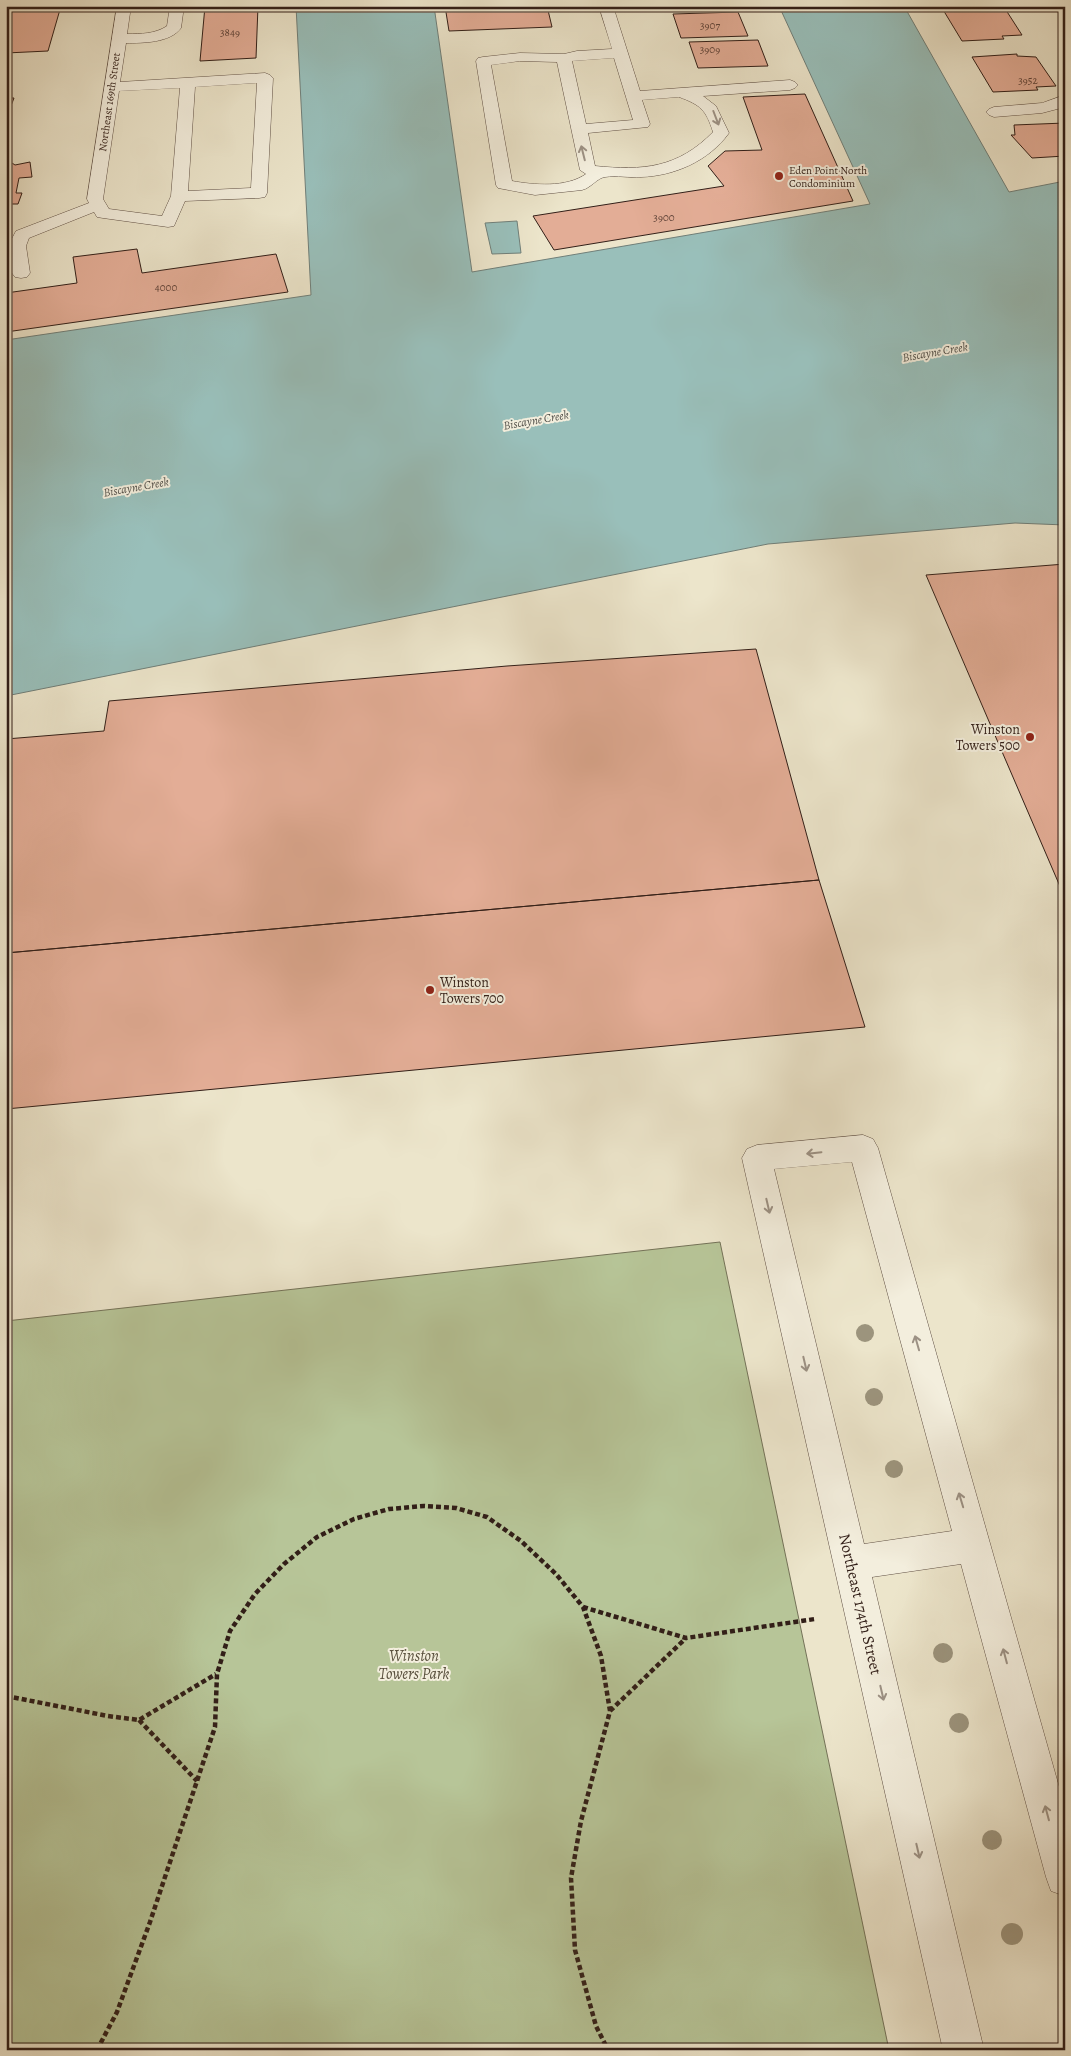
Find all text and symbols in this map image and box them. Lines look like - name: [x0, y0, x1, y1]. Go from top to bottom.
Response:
- house number: 3907: [700, 18, 720, 33]
- house number: 3849: [220, 25, 240, 40]
- house number: 3909: [700, 42, 720, 57]
- street label: Northeast 169th Street: [95, 51, 124, 153]
- house number: 3952: [1018, 73, 1038, 88]
- one-way arrow: [712, 110, 721, 125]
- one-way arrow: [578, 145, 588, 161]
- place label: Eden Point North Condominium: [789, 163, 867, 191]
- marker: Eden Point North Condominium: [773, 170, 785, 182]
- house number: 3900: [653, 210, 675, 225]
- house number: 4000: [155, 280, 177, 295]
- water label: Biscayne Creek: [901, 338, 970, 366]
- water label: Biscayne Creek: [502, 406, 571, 434]
- water label: Biscayne Creek: [102, 473, 171, 501]
- place label: Winston Towers 500: [956, 720, 1020, 755]
- marker: Winston Towers 500: [1024, 731, 1036, 743]
- place label: Winston Towers 700: [439, 973, 504, 1008]
- marker: Winston Towers 700: [424, 984, 436, 996]
- one-way arrow: [807, 1148, 823, 1157]
- one-way arrow: [764, 1197, 773, 1213]
- one-way arrow: [912, 1335, 922, 1351]
- one-way arrow: [801, 1355, 810, 1371]
- one-way arrow: [955, 1492, 965, 1508]
- street label: Northeast 174th Street: [833, 1531, 887, 1677]
- park label: Winston Towers Park: [379, 1645, 449, 1685]
- one-way arrow: [999, 1649, 1009, 1665]
- one-way arrow: [878, 1684, 887, 1700]
- one-way arrow: [1042, 1805, 1052, 1821]
- one-way arrow: [914, 1843, 923, 1859]

